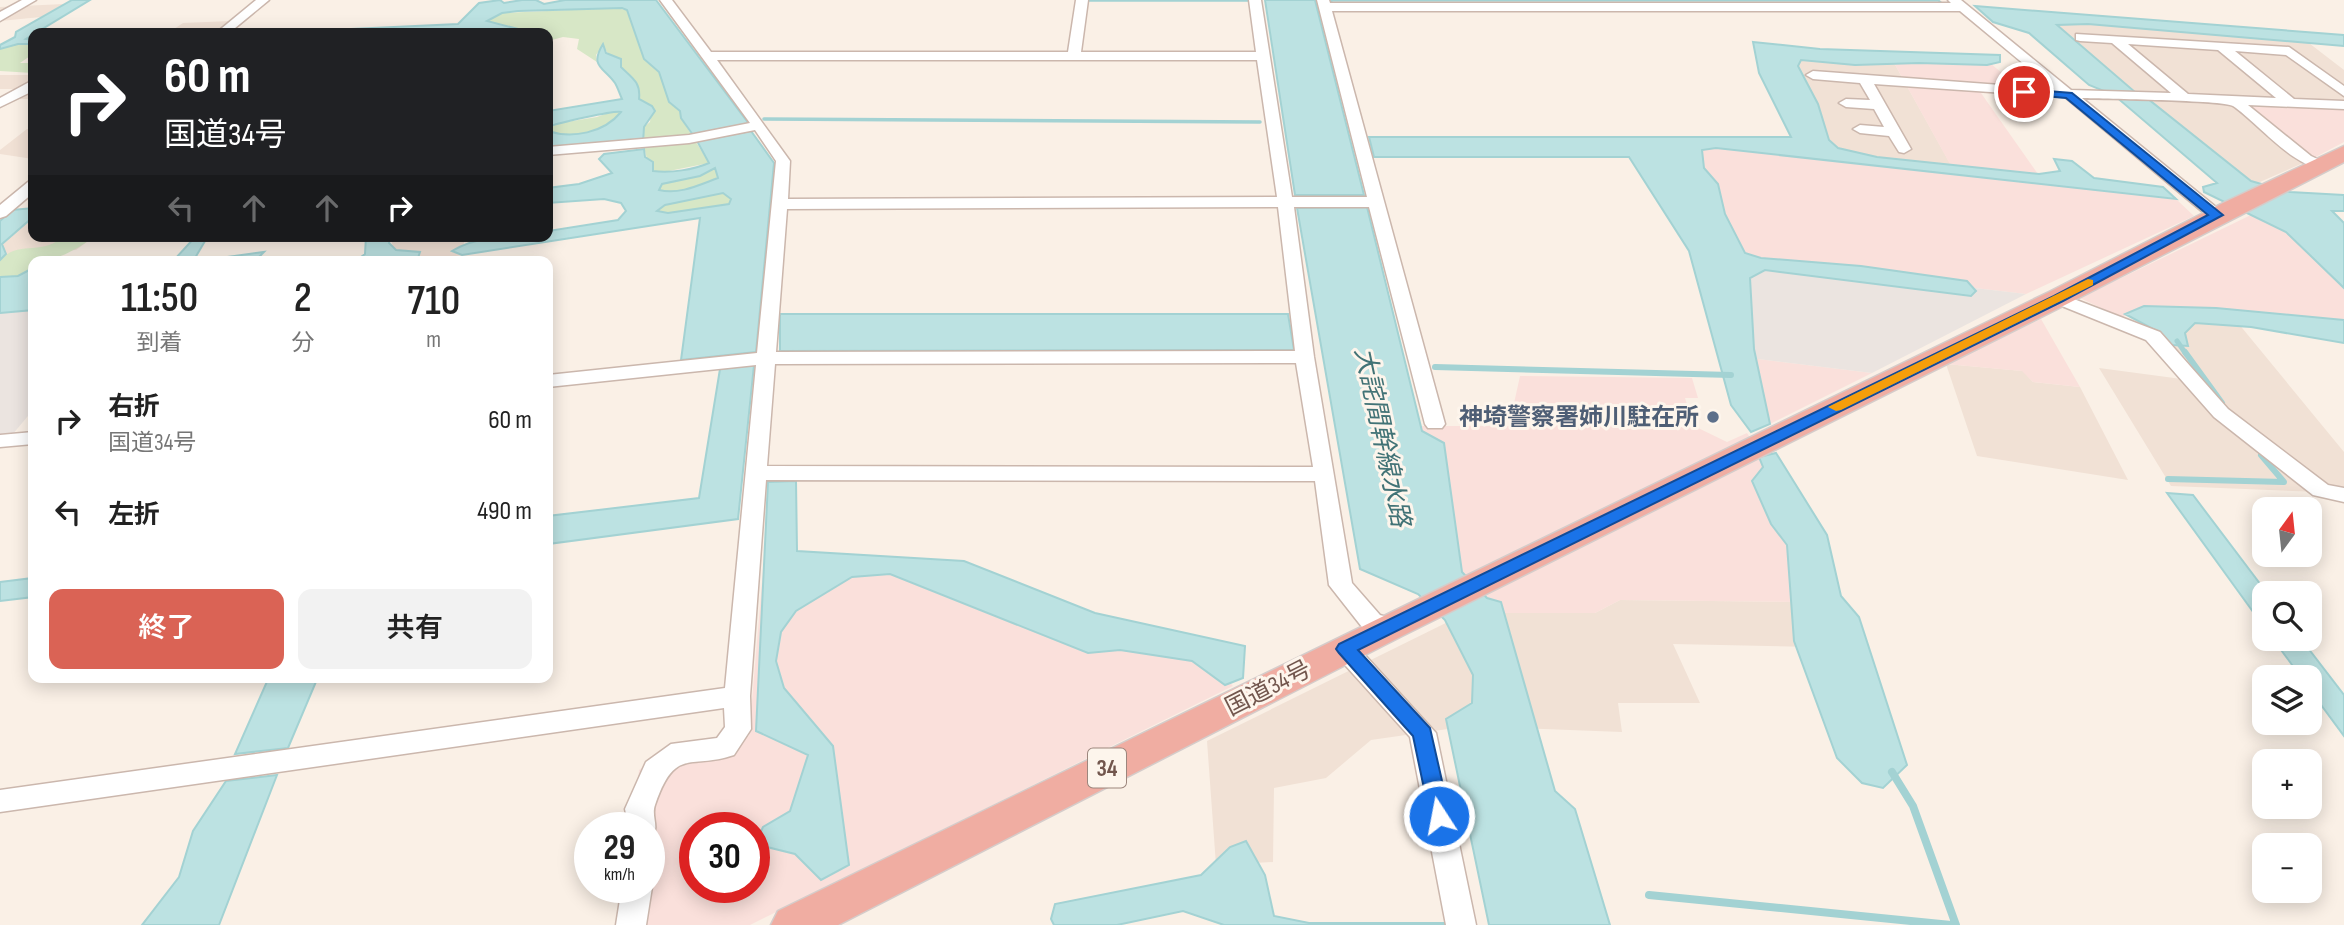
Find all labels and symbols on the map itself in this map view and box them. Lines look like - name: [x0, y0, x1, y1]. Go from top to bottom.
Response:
- pin: [1994, 62, 2054, 122]
- water label: 大詫間幹線水路: [1347, 345, 1416, 531]
- place label: 神埼警察署姉川駐在所: [1459, 403, 1699, 432]
- marker: 神埼警察署姉川駐在所: [1705, 409, 1721, 425]
- north arrow: [2252, 497, 2322, 567]
- street label: 国道34号: [1221, 655, 1316, 722]
- road number: 34: [1088, 748, 1126, 788]
- position arrow: [1402, 779, 1476, 853]
- speed limit sign: 30: [679, 812, 770, 903]

